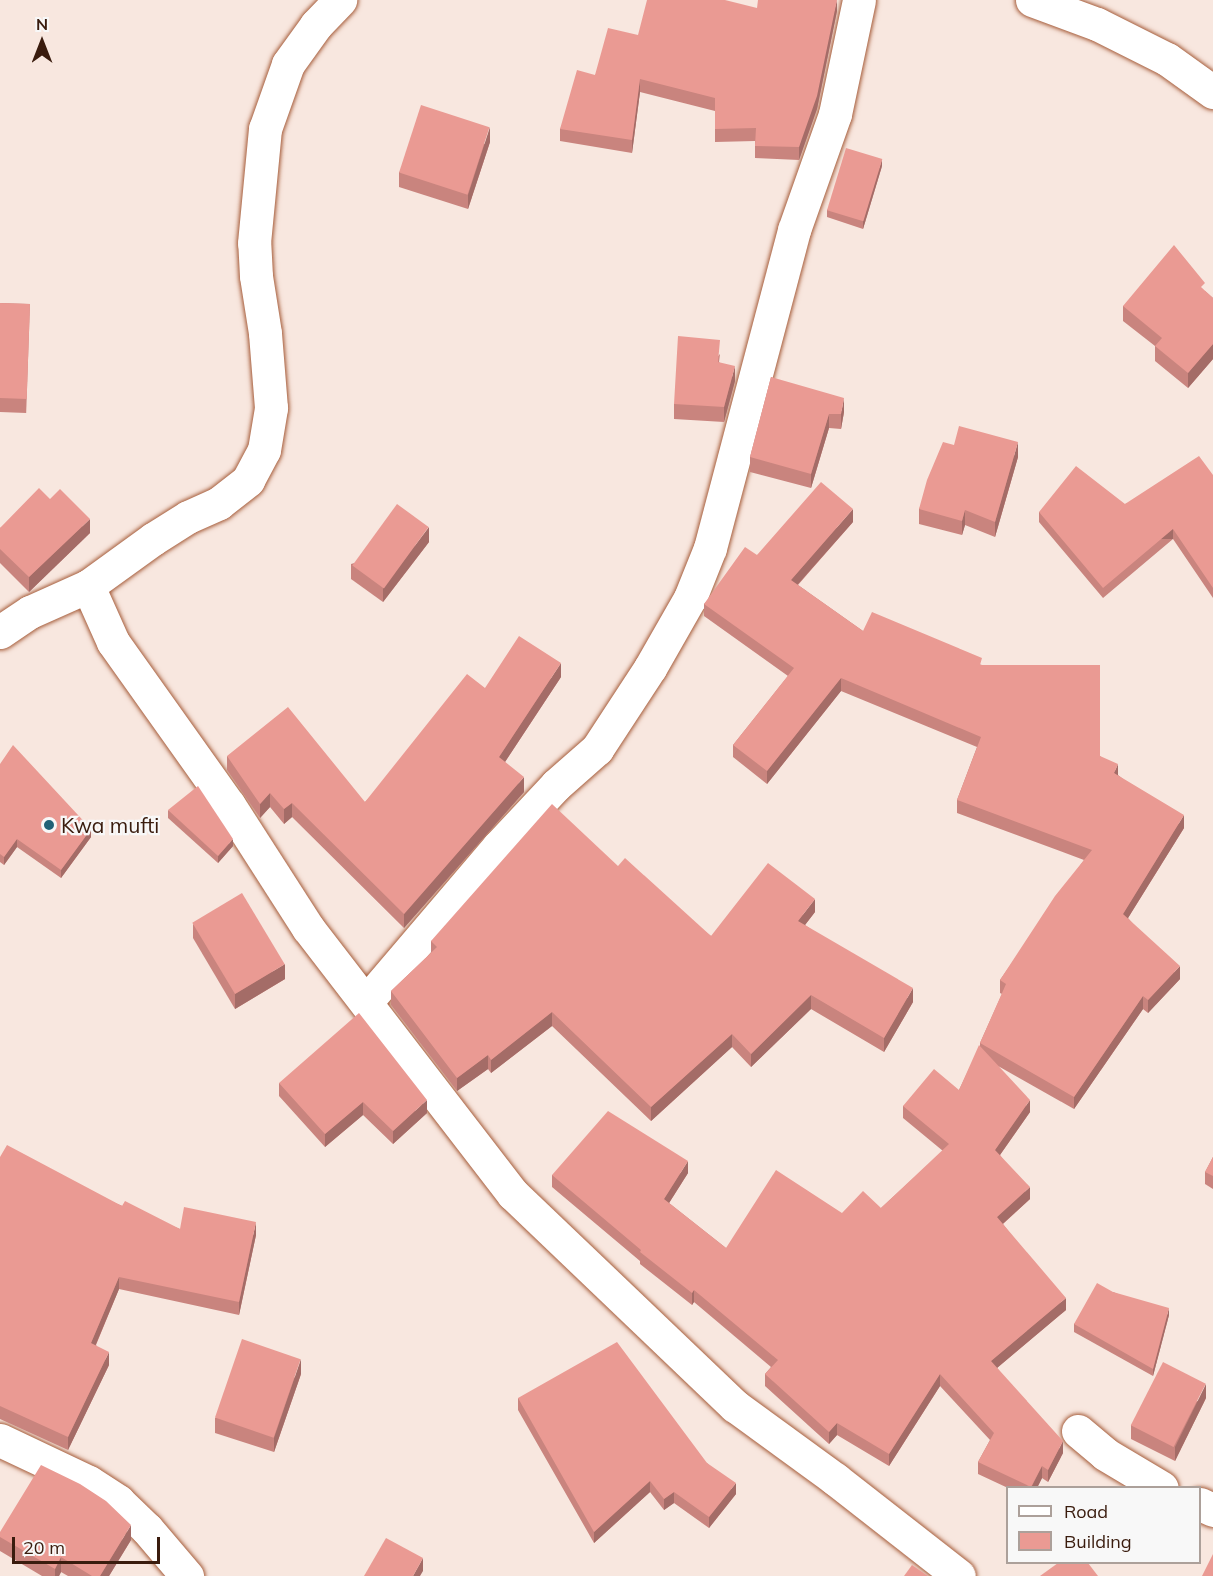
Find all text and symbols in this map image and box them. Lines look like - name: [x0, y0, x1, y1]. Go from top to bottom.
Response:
- north arrow: [12, 12, 72, 72]
- text: N: [36, 14, 48, 34]
- place label: Kwa mufti: [61, 812, 159, 838]
- marker: Kwa mufti: [42, 818, 56, 832]
- legend: [1006, 1486, 1201, 1564]
- text: Road: [1064, 1500, 1108, 1523]
- scale bar: [15, 1525, 164, 1563]
- text: Building: [1064, 1530, 1132, 1553]
- text: 20 m: [23, 1536, 65, 1559]

